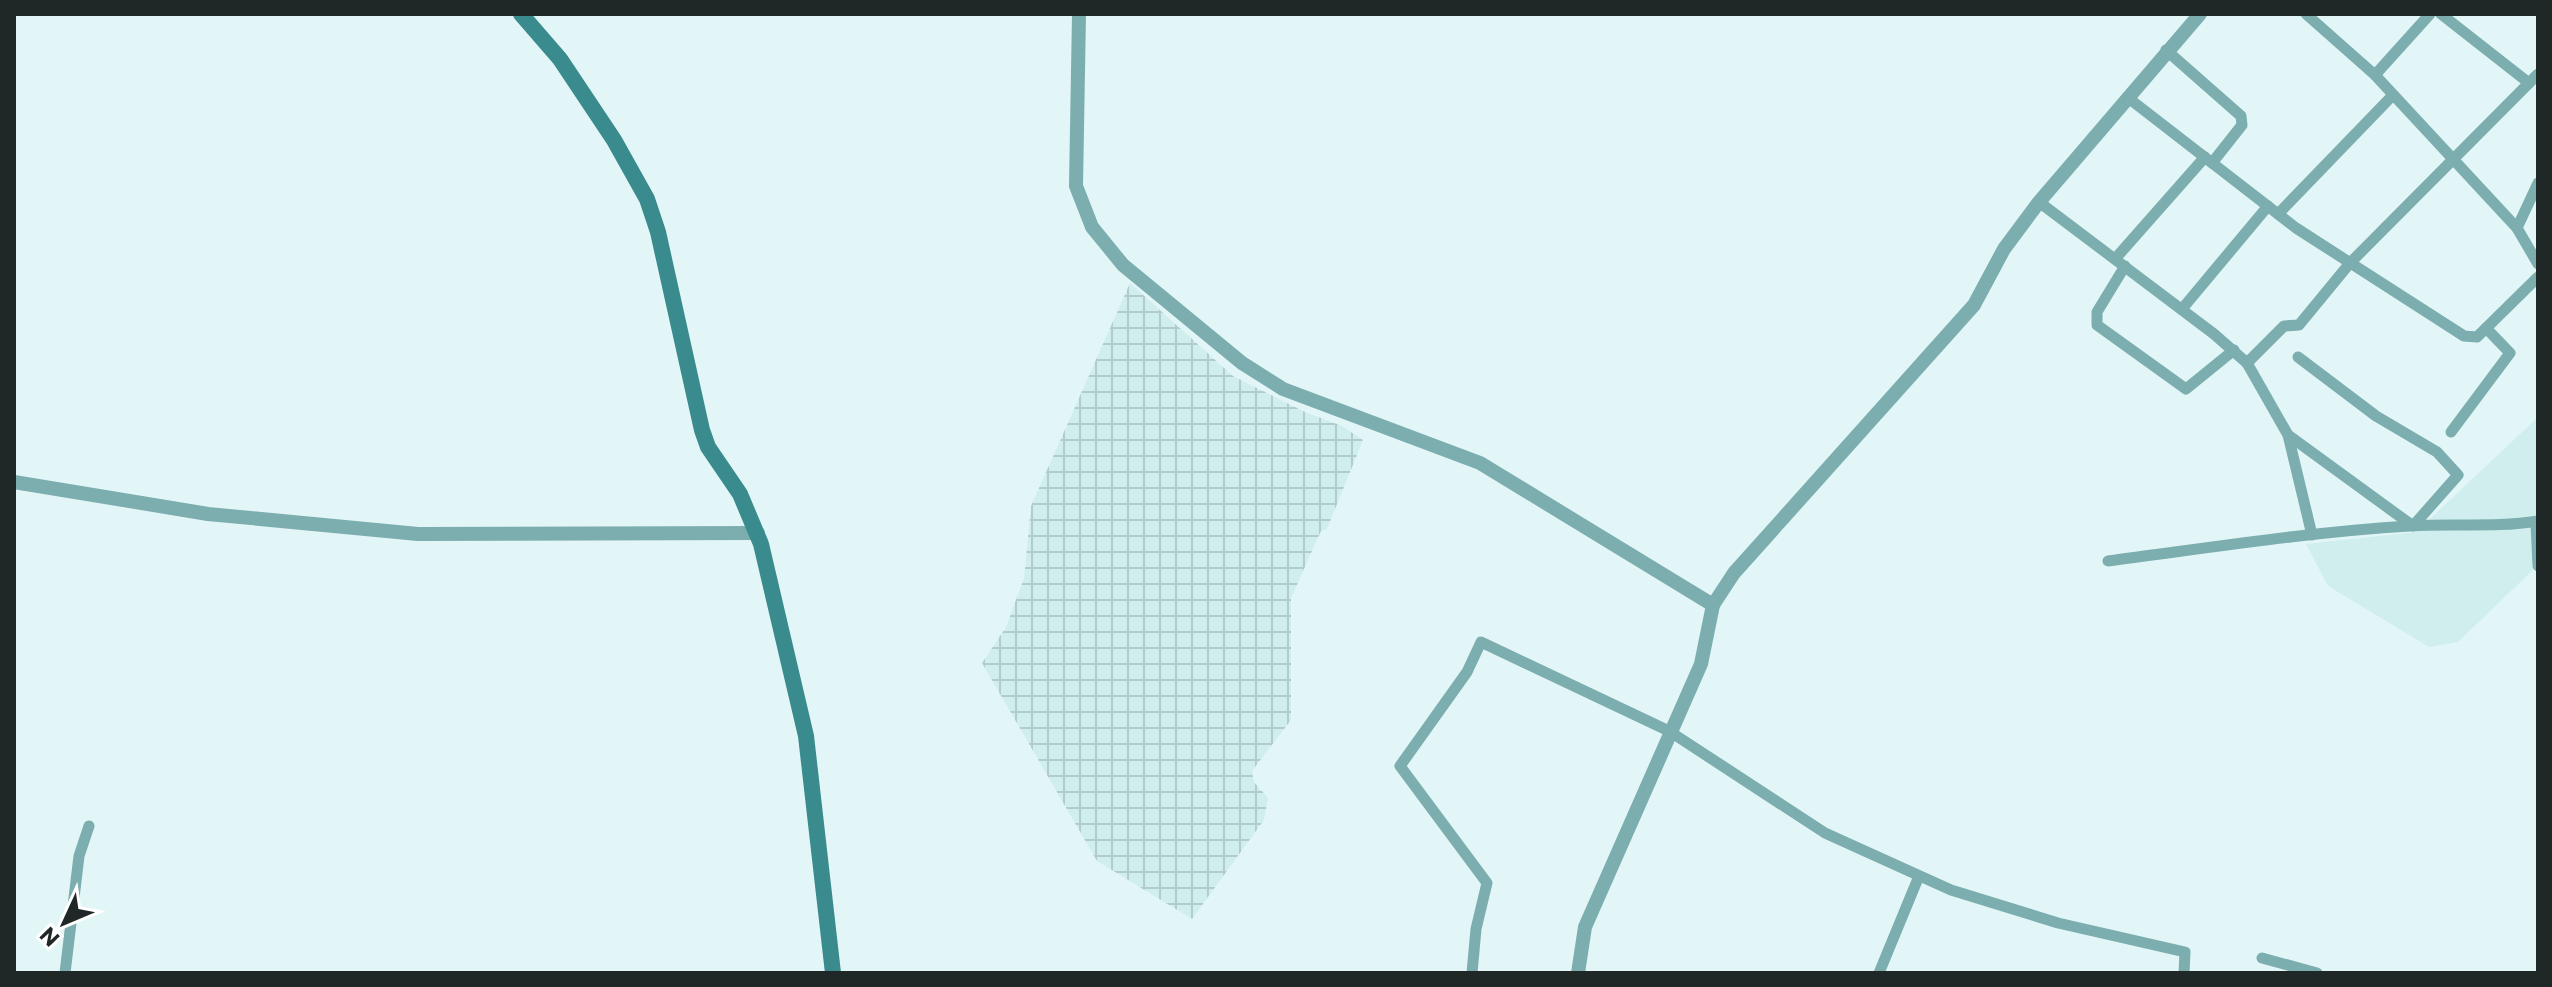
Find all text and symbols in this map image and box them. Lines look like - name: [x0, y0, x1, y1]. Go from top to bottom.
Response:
- north arrow: [24, 883, 104, 963]
- text: N: [34, 922, 65, 953]

